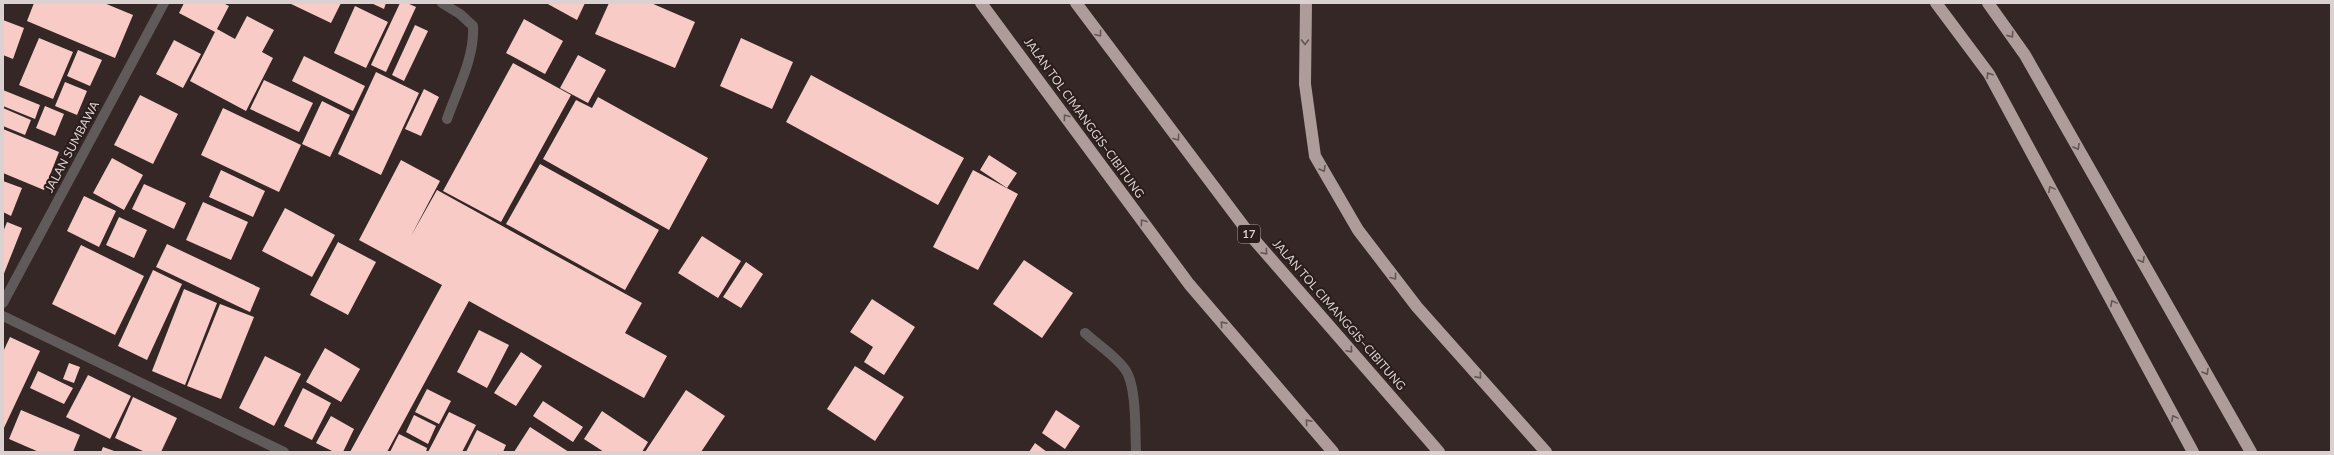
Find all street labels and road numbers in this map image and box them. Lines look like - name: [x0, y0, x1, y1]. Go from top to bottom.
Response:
- street label: JALAN TOL CIMANGGIS–CIBITUNG: [1021, 34, 1148, 201]
- street label: JALAN SUMBAWA: [41, 98, 102, 195]
- road number: 17: [1238, 225, 1260, 243]
- street label: JALAN TOL CIMANGGIS–CIBITUNG: [1270, 236, 1409, 393]

